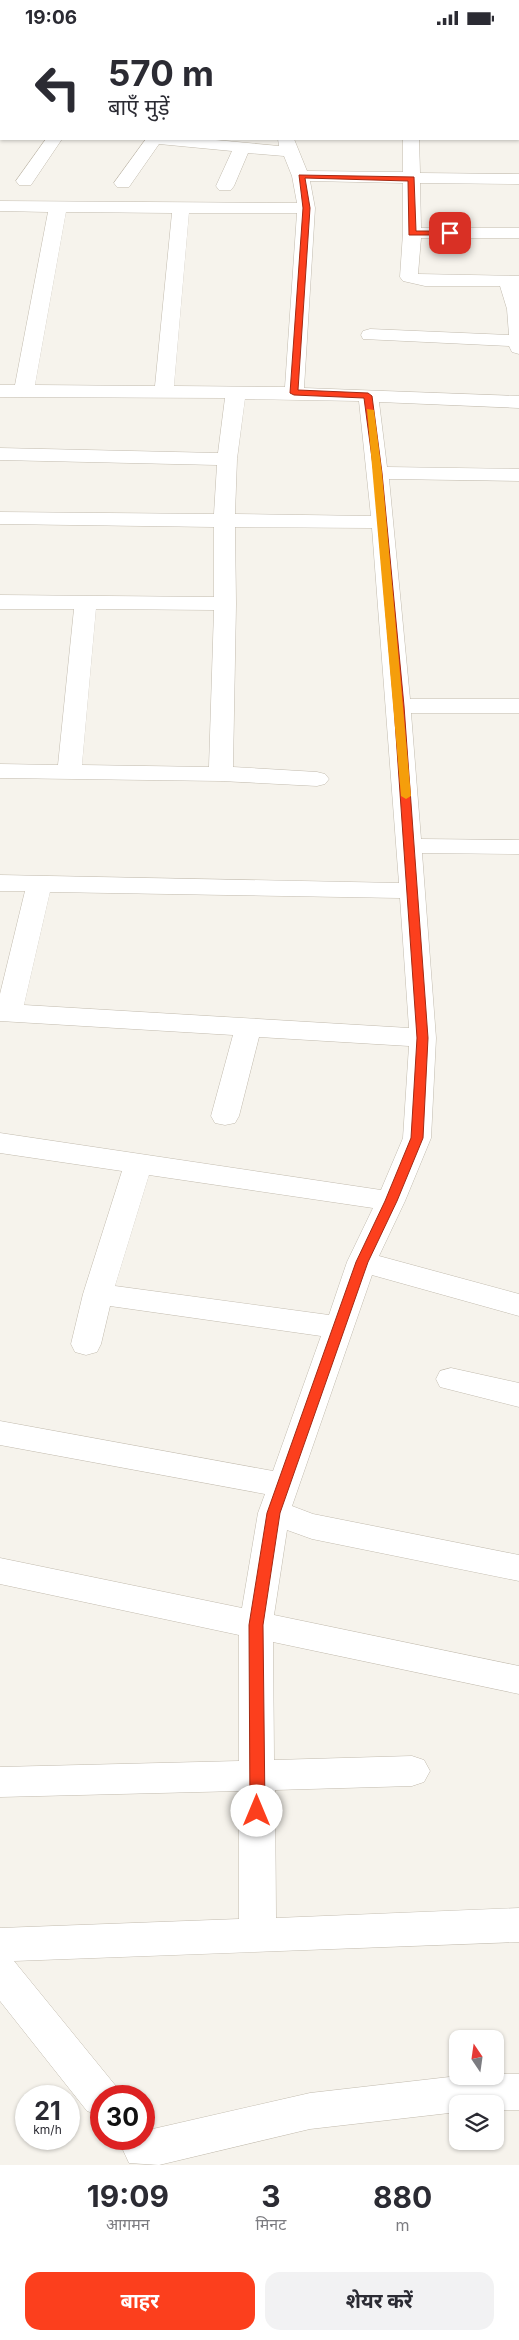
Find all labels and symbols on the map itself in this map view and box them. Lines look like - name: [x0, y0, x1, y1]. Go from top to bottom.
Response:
- pin: [429, 212, 471, 254]
- position arrow: [230, 1784, 282, 1836]
- north arrow: [449, 2030, 504, 2085]
- speed limit sign: 30: [90, 2085, 155, 2150]

